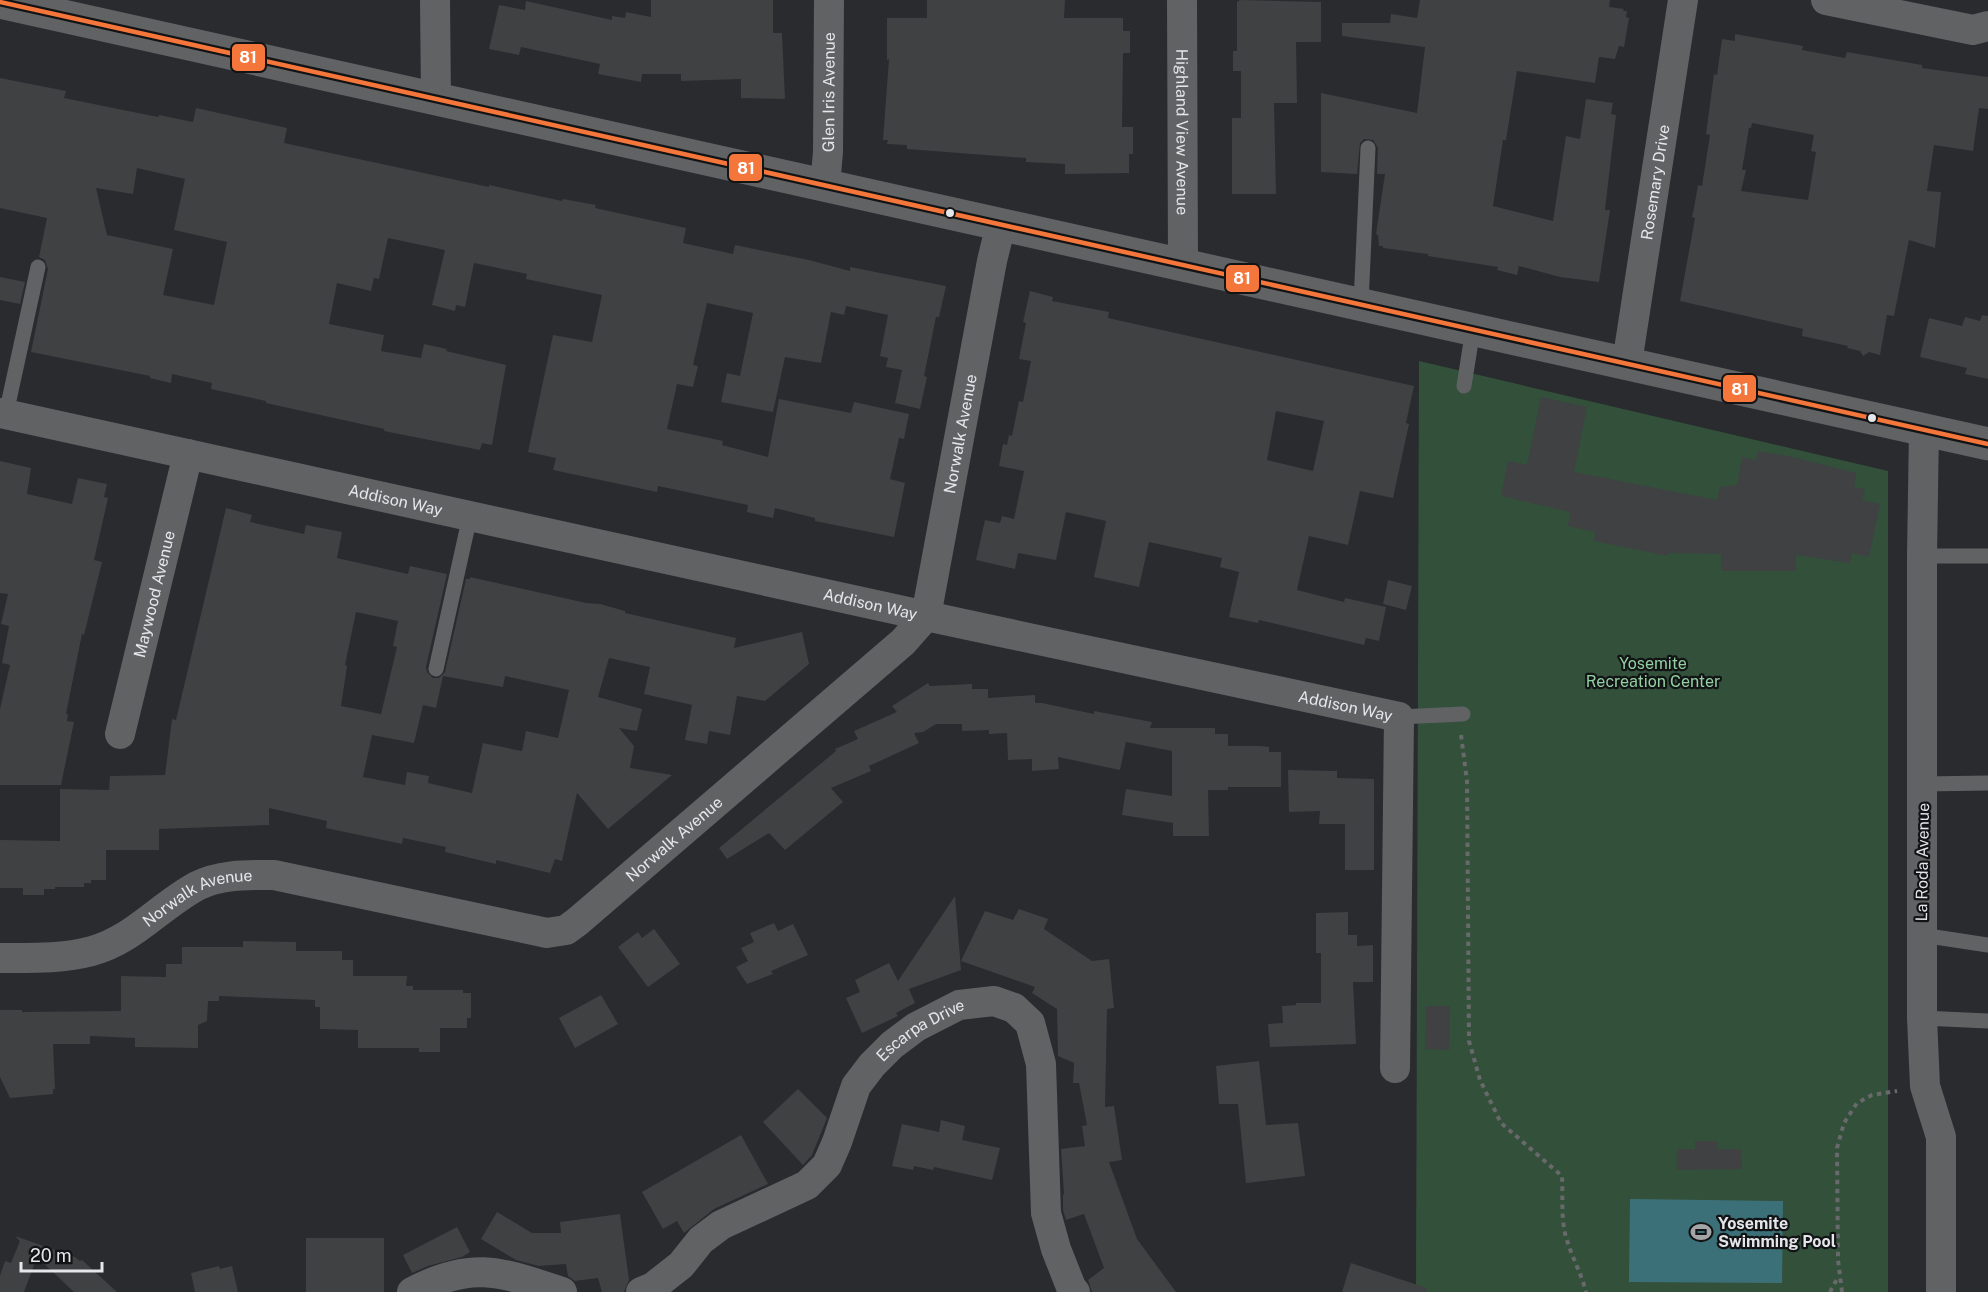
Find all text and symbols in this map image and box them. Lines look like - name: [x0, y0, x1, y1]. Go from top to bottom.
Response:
- street label: Glen Iris Avenue: [819, 32, 839, 152]
- line badge: 81: [231, 43, 266, 72]
- text: 81: [239, 48, 257, 67]
- street label: Highland View Avenue: [1172, 49, 1192, 215]
- street label: Rosemary Drive: [1637, 123, 1674, 241]
- line badge: 81: [728, 153, 763, 182]
- text: 81: [737, 159, 755, 178]
- unlabelled marker: [944, 207, 956, 219]
- line badge: 81: [1225, 264, 1260, 293]
- text: 81: [1233, 269, 1251, 288]
- street label: Norwalk Avenue: [940, 372, 981, 495]
- line badge: 81: [1722, 374, 1757, 403]
- text: 81: [1731, 380, 1749, 399]
- unlabelled marker: [1866, 412, 1878, 424]
- street label: Addison Way: [347, 481, 445, 520]
- street label: Maywood Avenue: [130, 529, 179, 660]
- street label: Addison Way: [821, 585, 920, 624]
- park label: Yosemite Recreation Center: [1586, 654, 1720, 691]
- street label: Addison Way: [1297, 687, 1395, 725]
- street label: Norwalk Avenue: [622, 792, 727, 886]
- street label: La Roda Avenue: [1912, 803, 1933, 921]
- street label: Norwalk Avenue: [139, 866, 253, 931]
- street label: Escarpa Drive: [872, 995, 965, 1065]
- place label: Yosemite Swimming Pool: [1718, 1214, 1836, 1251]
- sports icon: Yosemite Swimming Pool: [1689, 1220, 1713, 1244]
- scale bar: [21, 1235, 102, 1273]
- text: 20 m: [30, 1245, 72, 1266]

